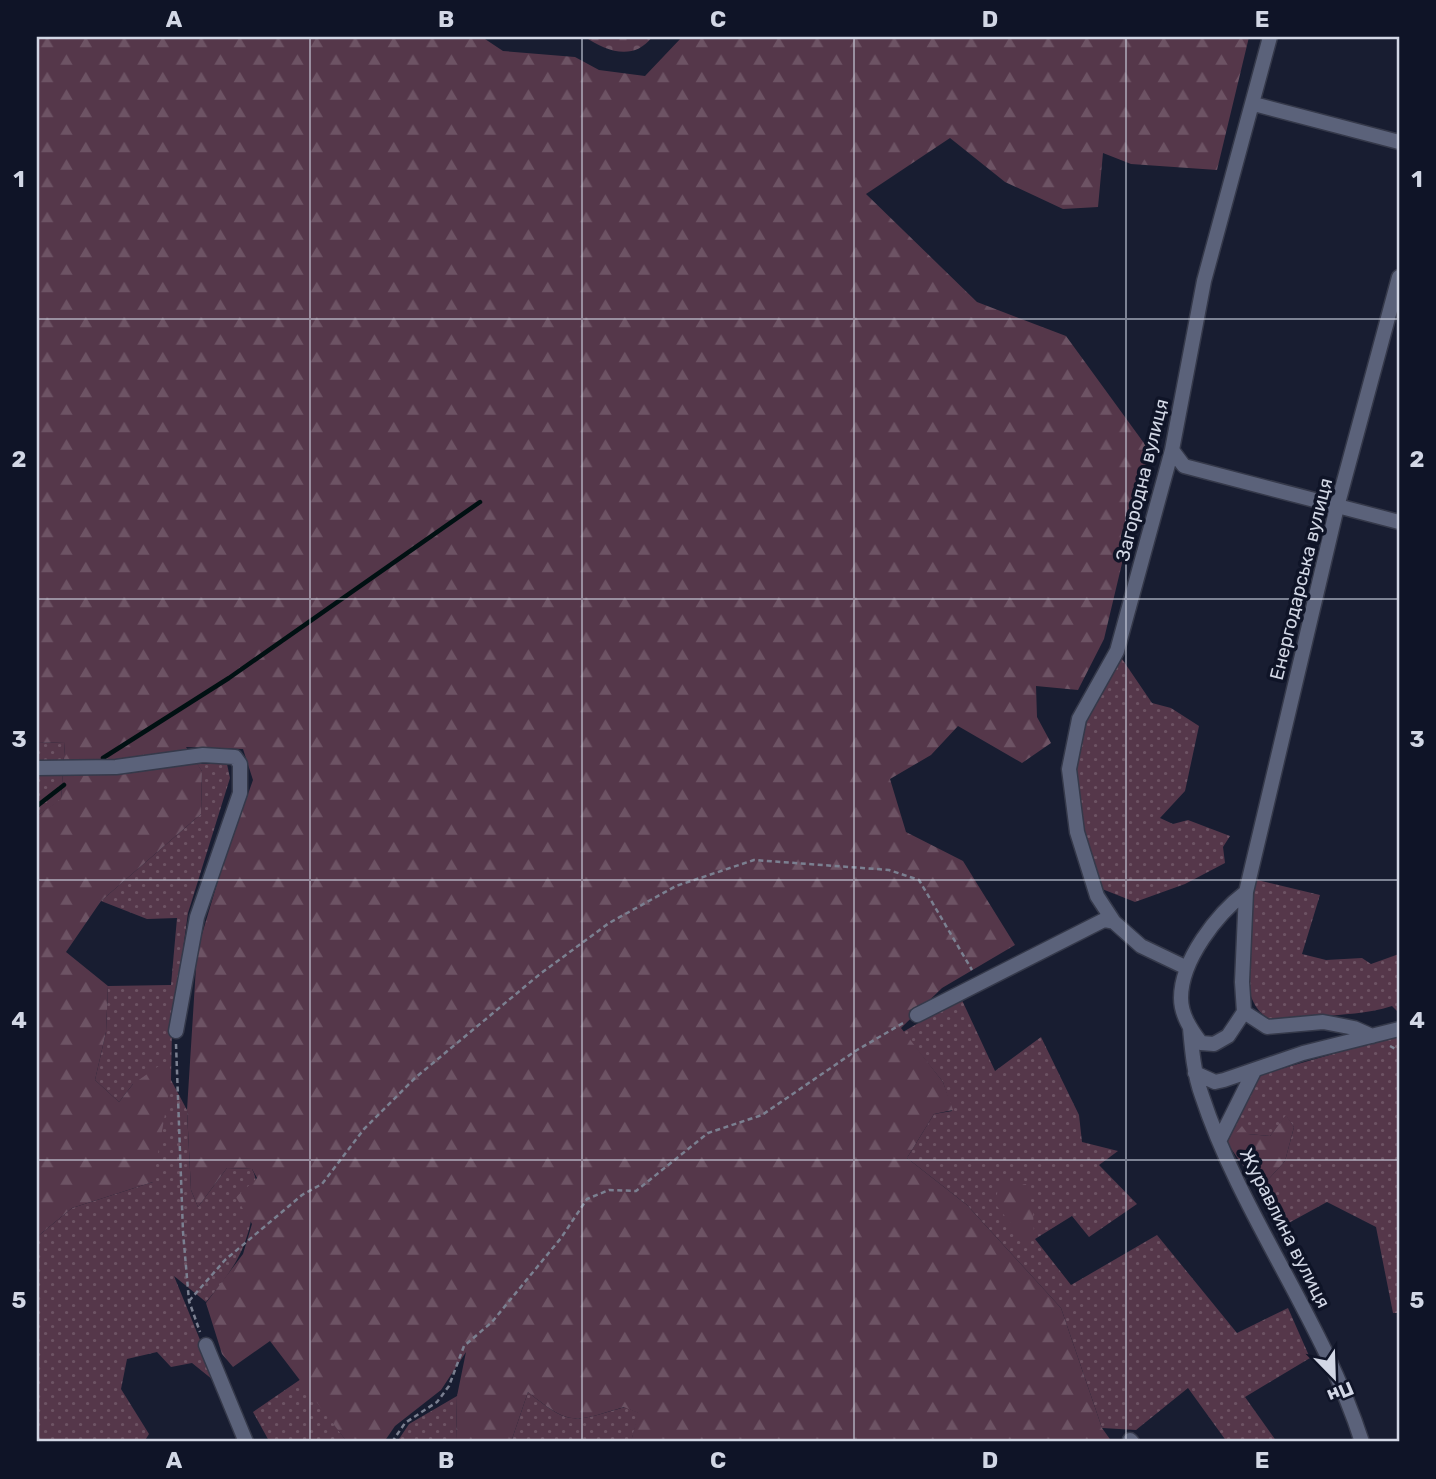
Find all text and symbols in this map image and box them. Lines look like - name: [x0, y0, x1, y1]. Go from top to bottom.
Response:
- text: A: [166, 5, 183, 33]
- text: B: [438, 5, 454, 33]
- text: C: [710, 5, 726, 33]
- text: D: [982, 5, 998, 33]
- text: E: [1255, 5, 1269, 33]
- text: 1: [13, 165, 25, 193]
- text: 1: [1411, 165, 1423, 193]
- street label: Загородна вулиця: [1111, 396, 1173, 564]
- text: 2: [12, 445, 26, 473]
- text: 2: [1410, 445, 1424, 473]
- street label: Енергодарська вулиця: [1265, 475, 1337, 683]
- text: 3: [11, 725, 27, 753]
- text: 3: [1409, 725, 1425, 753]
- text: 4: [11, 1006, 27, 1034]
- text: 4: [1409, 1006, 1425, 1034]
- street label: Журавлина вулиця: [1235, 1144, 1335, 1312]
- text: 5: [12, 1286, 27, 1314]
- text: 5: [1410, 1286, 1425, 1314]
- north arrow: [1300, 1342, 1370, 1412]
- text: Пн: [1324, 1376, 1357, 1408]
- text: A: [166, 1446, 183, 1474]
- text: B: [438, 1446, 454, 1474]
- text: C: [710, 1446, 726, 1474]
- text: D: [982, 1446, 998, 1474]
- text: E: [1255, 1446, 1269, 1474]

